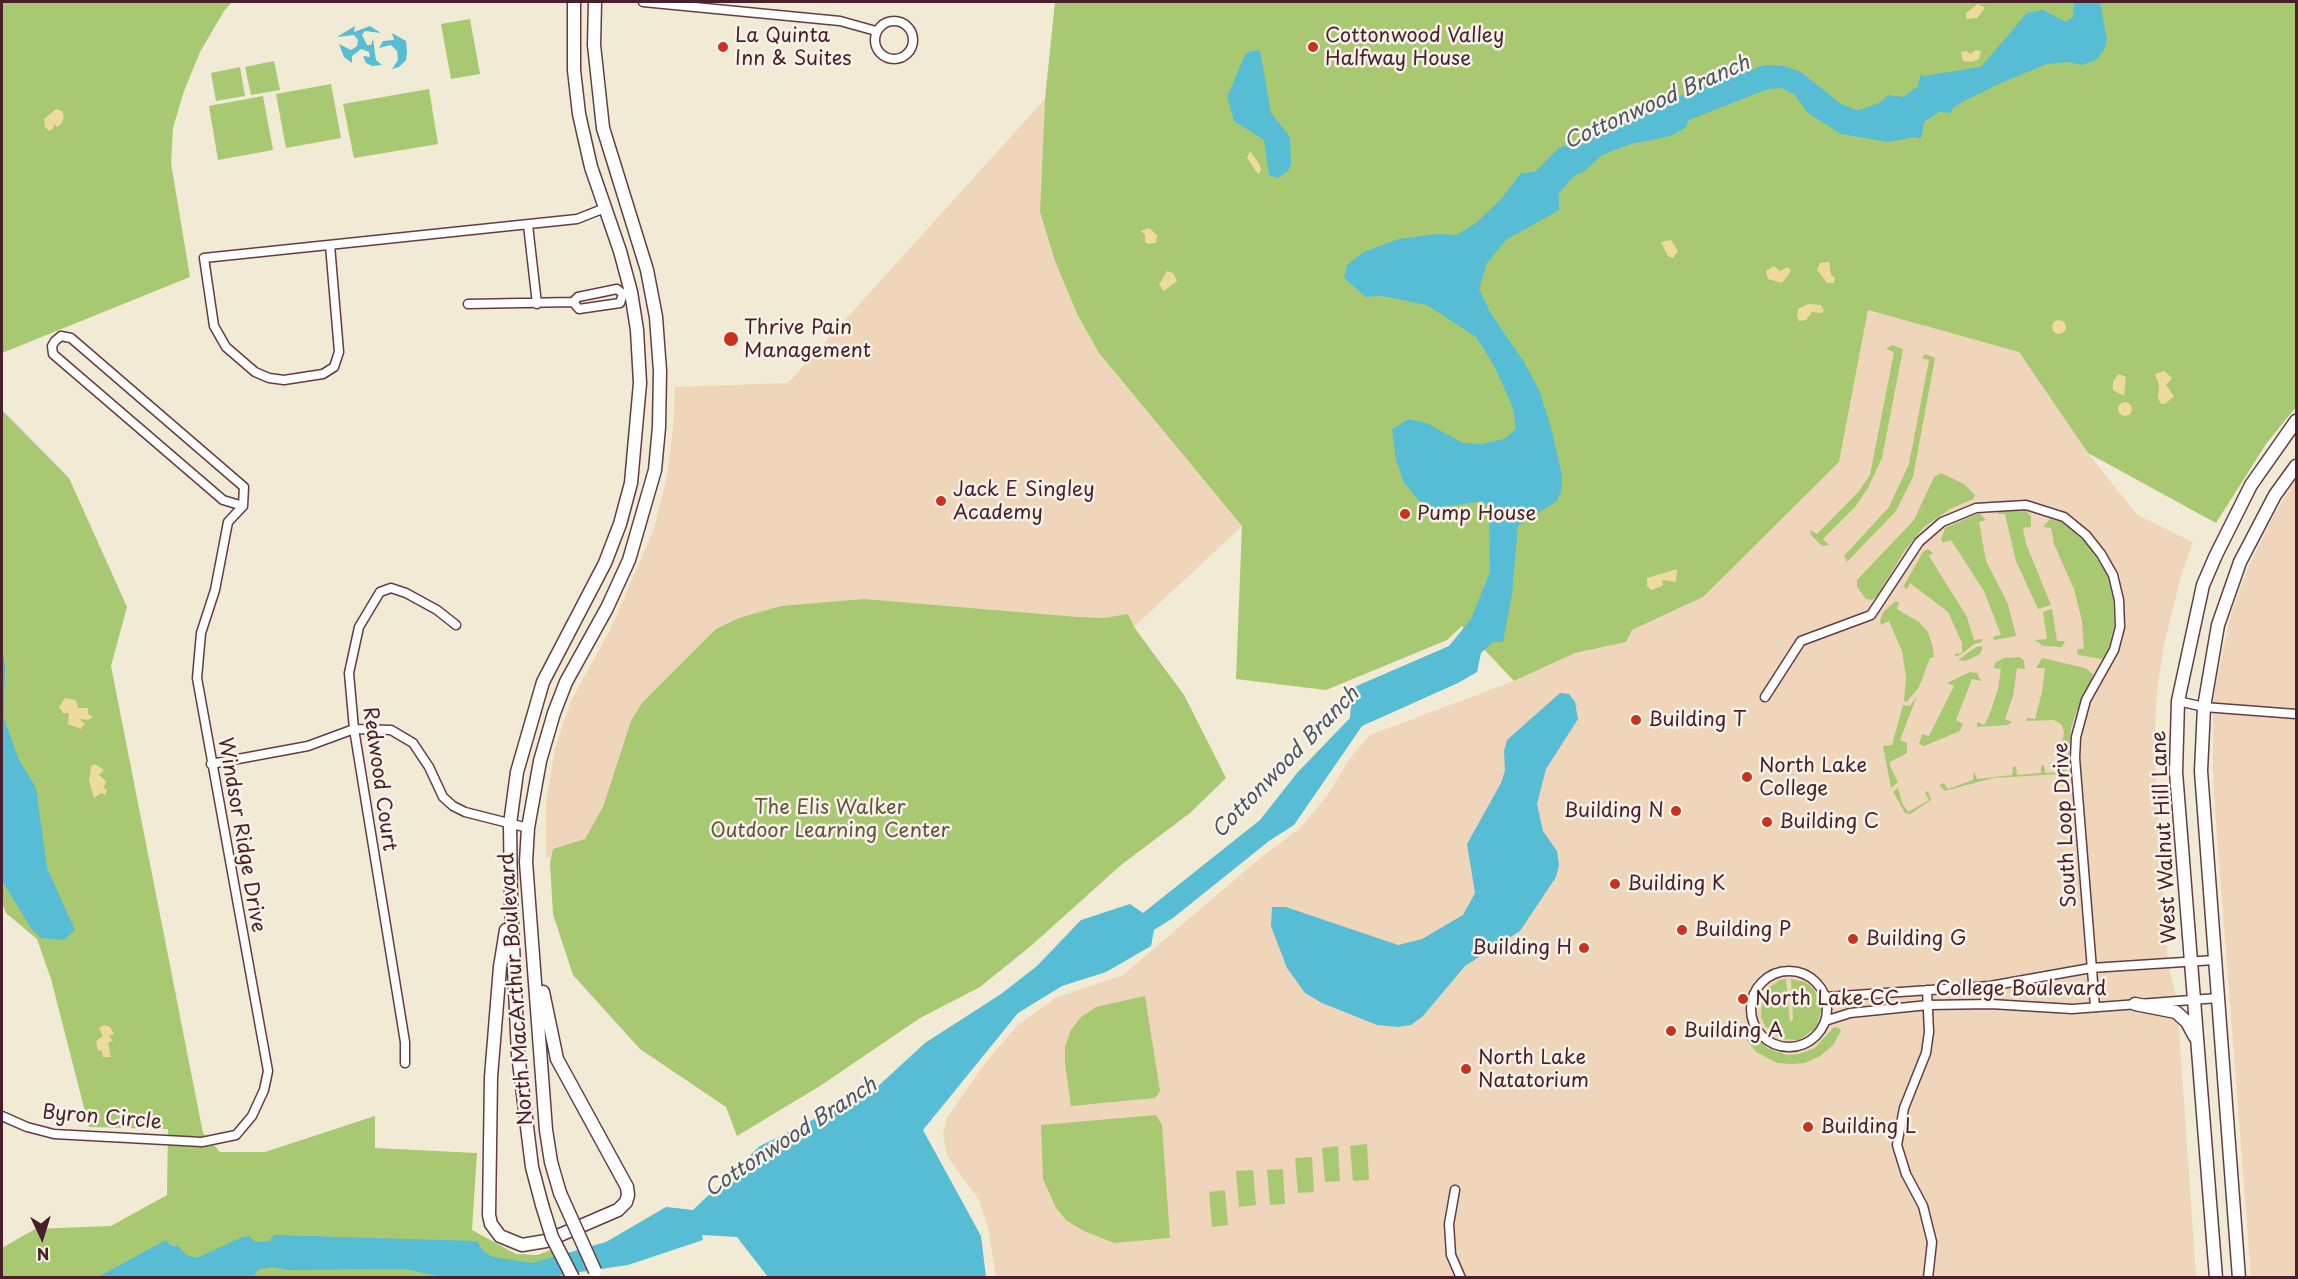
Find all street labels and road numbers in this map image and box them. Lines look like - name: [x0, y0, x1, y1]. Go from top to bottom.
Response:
- street label: Redwood Court: [357, 705, 401, 853]
- street label: West Walnut Hill Lane: [2147, 730, 2183, 944]
- street label: Windsor Ridge Drive: [212, 736, 270, 934]
- street label: South Loop Drive: [2050, 742, 2082, 908]
- street label: North MacArthur Boulevard: [495, 852, 539, 1126]
- street label: College Boulevard: [1935, 977, 2107, 1001]
- street label: Byron Circle: [41, 1101, 163, 1135]

